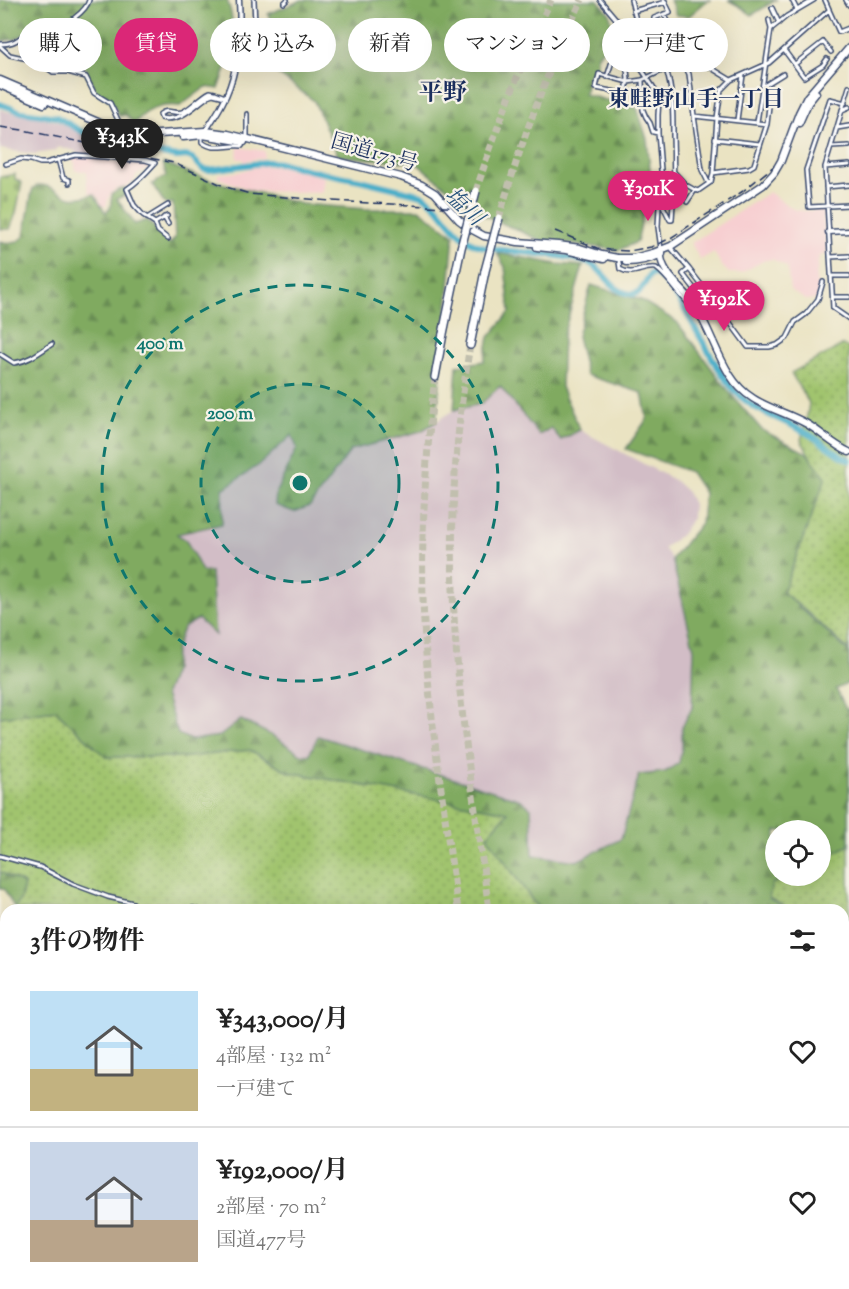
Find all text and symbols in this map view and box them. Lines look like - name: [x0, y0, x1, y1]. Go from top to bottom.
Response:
- chip: 購入: [18, 18, 102, 72]
- chip: 賃貸: [114, 18, 198, 72]
- chip: 絞り込み: [210, 18, 336, 72]
- chip: 新着: [348, 18, 432, 72]
- chip: マンション: [444, 18, 590, 72]
- chip: 一戸建て: [602, 18, 728, 72]
- district label: 平野: [419, 77, 467, 111]
- district label: 東畦野山手一丁目: [608, 85, 784, 117]
- pin: ¥343K: [80, 119, 164, 170]
- text: ¥343K: [95, 124, 149, 153]
- street label: 国道173号: [327, 127, 421, 181]
- pin: ¥301K: [606, 171, 690, 222]
- text: ¥301K: [622, 176, 674, 205]
- water label: 塩川: [436, 181, 491, 236]
- pin: ¥192K: [682, 281, 766, 332]
- text: ¥192K: [697, 286, 751, 315]
- text: 400 m: [136, 332, 183, 358]
- text: 200 m: [207, 402, 253, 428]
- centre of rings: [290, 473, 310, 493]
- map controls: [765, 820, 831, 886]
- button: locate: [765, 820, 831, 886]
- text: 3件の物件: [30, 924, 145, 961]
- icon: filters: [786, 924, 819, 957]
- text: ¥343,000/月: [216, 1002, 349, 1039]
- icon: home: [78, 1015, 150, 1087]
- icon: heart: [786, 1035, 819, 1068]
- text: 4部屋 · 132 m²: [216, 1043, 331, 1072]
- text: 一戸建て: [216, 1076, 296, 1105]
- text: ¥192,000/月: [216, 1153, 349, 1190]
- icon: home: [78, 1166, 150, 1238]
- icon: heart: [786, 1186, 819, 1219]
- text: 2部屋 · 70 m²: [216, 1194, 327, 1223]
- text: 国道477号: [216, 1227, 306, 1256]

